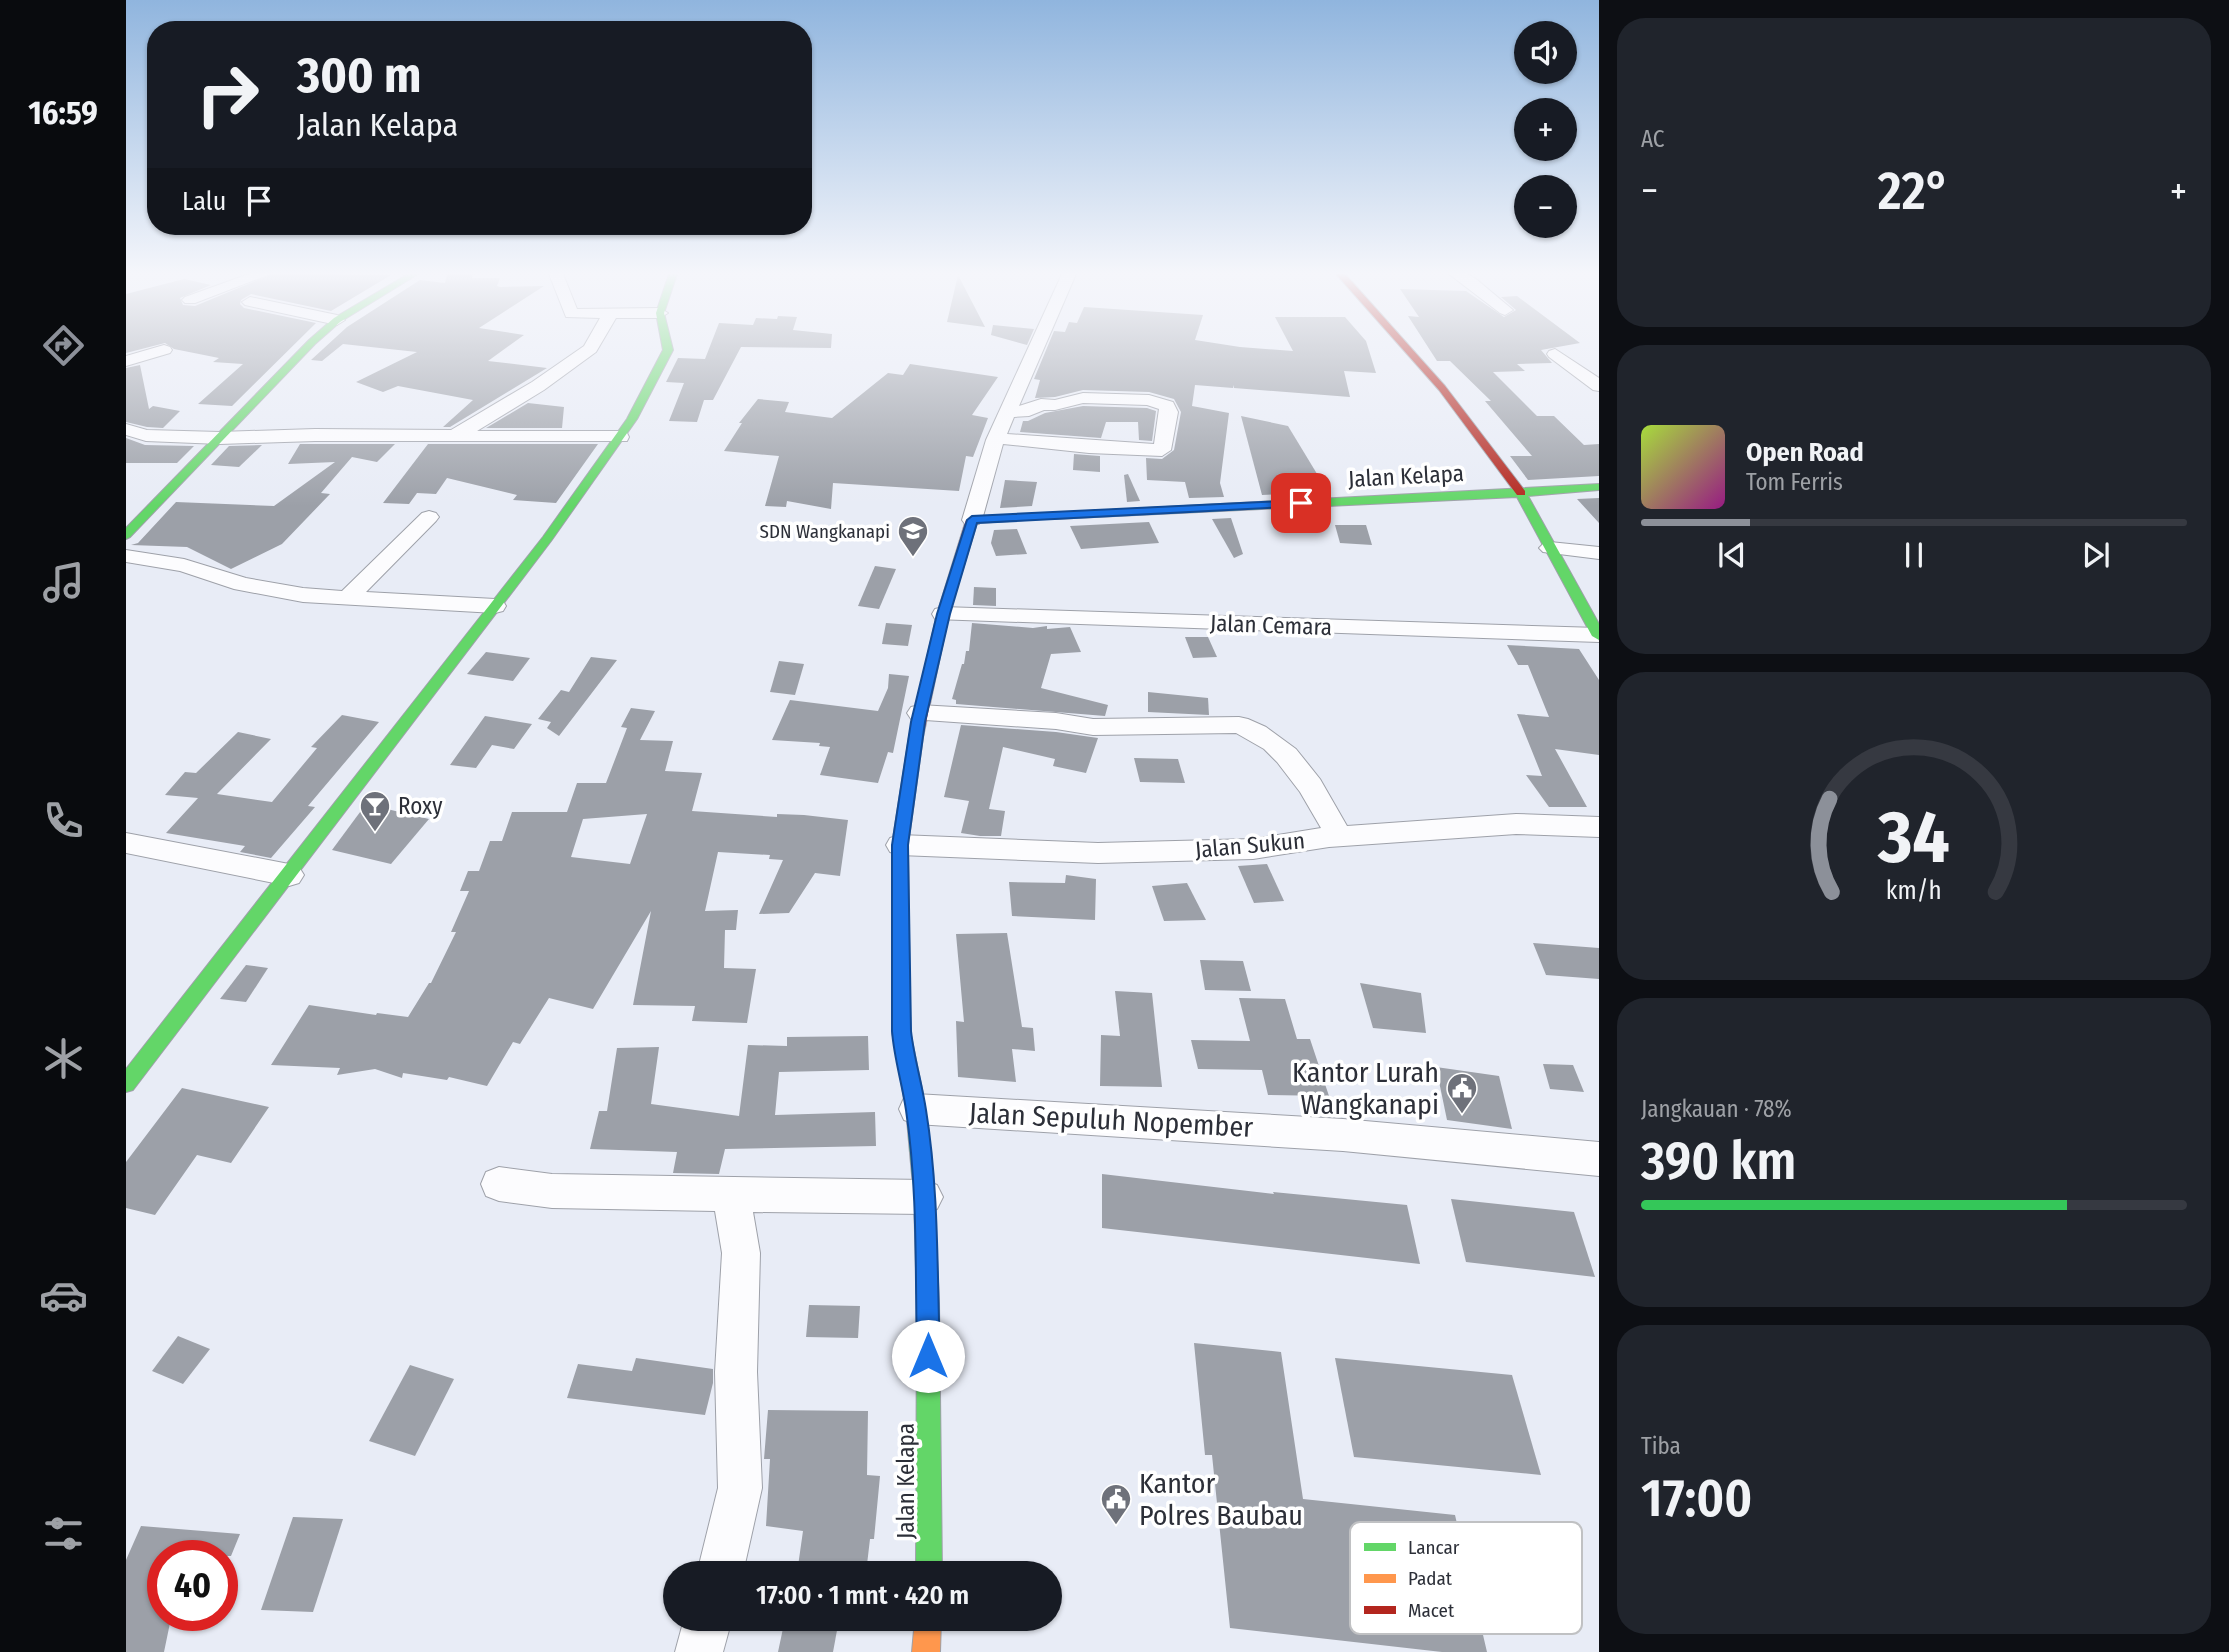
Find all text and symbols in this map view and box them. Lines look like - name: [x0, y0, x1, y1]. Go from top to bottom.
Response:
- map controls: [1514, 21, 1577, 238]
- button: sound: [1514, 21, 1577, 84]
- text: 300 m: [297, 46, 421, 105]
- icon: right: [182, 49, 273, 140]
- text: 16:59: [28, 94, 98, 132]
- button: +: [1514, 98, 1577, 161]
- text: Jalan Kelapa: [297, 106, 458, 144]
- text: AC: [1641, 125, 1665, 153]
- text: 22°: [1878, 160, 1950, 223]
- text: −: [1641, 168, 1658, 214]
- text: +: [2170, 168, 2187, 214]
- button: −: [1514, 175, 1577, 238]
- icon: arrive: [240, 182, 278, 220]
- text: Lalu: [182, 186, 226, 217]
- icon: directions: [39, 321, 88, 370]
- text: Open Road: [1746, 437, 1864, 468]
- street label: Jalan Kelapa: [1347, 459, 1465, 493]
- text: Tom Ferris: [1746, 468, 1843, 496]
- pin: [1271, 473, 1331, 533]
- icon: arrive: [1282, 484, 1320, 522]
- school or university icon: SDN Wangkanapi: [896, 514, 930, 558]
- place label: SDN Wangkanapi: [760, 520, 890, 543]
- icon: previous: [1713, 536, 1751, 574]
- icon: pause: [1895, 536, 1933, 574]
- icon: next: [2077, 536, 2115, 574]
- icon: music: [39, 558, 88, 607]
- street label: Jalan Cemara: [1209, 609, 1333, 641]
- bar icon: Roxy: [358, 789, 392, 833]
- place label: Roxy: [398, 792, 443, 820]
- text: 34: [1877, 794, 1950, 881]
- icon: phone: [39, 796, 88, 845]
- street label: Jalan Sukun: [1194, 826, 1306, 864]
- text: km/h: [1886, 876, 1942, 906]
- icon: climate: [39, 1034, 88, 1083]
- place label: Kantor Lurah Wangkanapi: [1292, 1056, 1439, 1121]
- public building icon: Kantor Lurah Wangkanapi: [1445, 1071, 1479, 1115]
- text: Jangkauan · 78%: [1641, 1095, 1792, 1123]
- street label: Jalan Sepuluh Nopember: [968, 1096, 1254, 1144]
- text: 390 km: [1641, 1130, 1796, 1193]
- icon: car: [39, 1271, 88, 1320]
- position arrow: [891, 1319, 965, 1393]
- street label: Jalan Kelapa: [892, 1423, 920, 1539]
- text: Tiba: [1641, 1432, 1681, 1460]
- place label: Kantor Polres Baubau: [1139, 1467, 1303, 1532]
- text: 17:00: [1641, 1467, 1752, 1530]
- public building icon: Kantor Polres Baubau: [1099, 1482, 1133, 1526]
- icon: filters: [39, 1509, 88, 1558]
- legend: [1350, 1522, 1582, 1634]
- text: Lancar: [1408, 1536, 1460, 1559]
- speed limit sign: 40: [147, 1540, 238, 1631]
- text: Padat: [1408, 1567, 1453, 1590]
- text: 17:00 · 1 mnt · 420 m: [756, 1580, 969, 1611]
- text: Macet: [1408, 1599, 1455, 1622]

